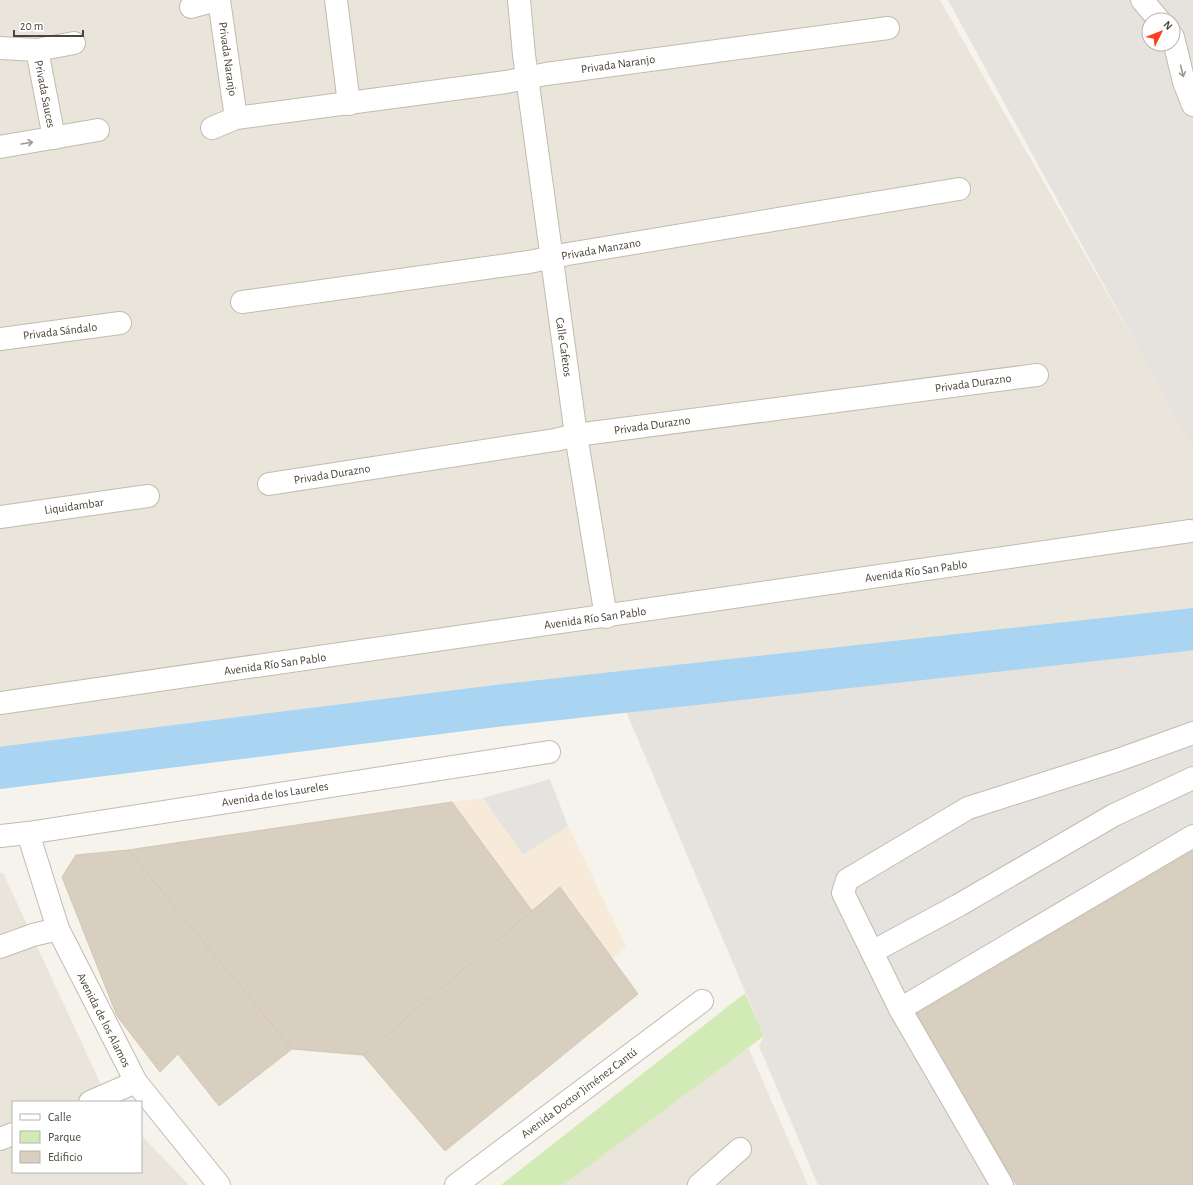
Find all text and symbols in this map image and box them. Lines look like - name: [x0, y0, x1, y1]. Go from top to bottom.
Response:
- scale bar: [14, 12, 83, 38]
- north arrow: [1141, 12, 1181, 52]
- text: N: [1161, 19, 1175, 32]
- text: 20 m: [20, 20, 43, 32]
- street label: Privada Naranjo: [216, 21, 239, 97]
- street label: Privada Naranjo: [580, 53, 656, 76]
- street label: Privada Sauces: [33, 59, 57, 129]
- one-way arrow: [1178, 65, 1186, 78]
- one-way arrow: [20, 139, 33, 147]
- street label: Privada Manzano: [560, 236, 642, 262]
- street label: Calle Cafetos: [554, 317, 574, 377]
- street label: Privada Sándalo: [22, 320, 98, 342]
- street label: Privada Durazno: [934, 372, 1012, 394]
- street label: Privada Durazno: [613, 414, 691, 436]
- street label: Privada Durazno: [293, 462, 371, 486]
- street label: Liquidambar: [44, 496, 105, 516]
- street label: Avenida Río San Pablo: [864, 558, 968, 584]
- street label: Avenida Río San Pablo: [543, 605, 647, 631]
- street label: Avenida Río San Pablo: [223, 651, 327, 677]
- street label: Avenida de los Laureles: [221, 780, 329, 808]
- street label: Avenida de los Alamos: [75, 971, 133, 1069]
- street label: Avenida Doctor Jiménez Cantú: [519, 1046, 639, 1140]
- legend: [12, 1101, 142, 1173]
- text: Calle: [48, 1111, 71, 1123]
- text: Parque: [48, 1131, 81, 1143]
- text: Edificio: [48, 1151, 83, 1163]

